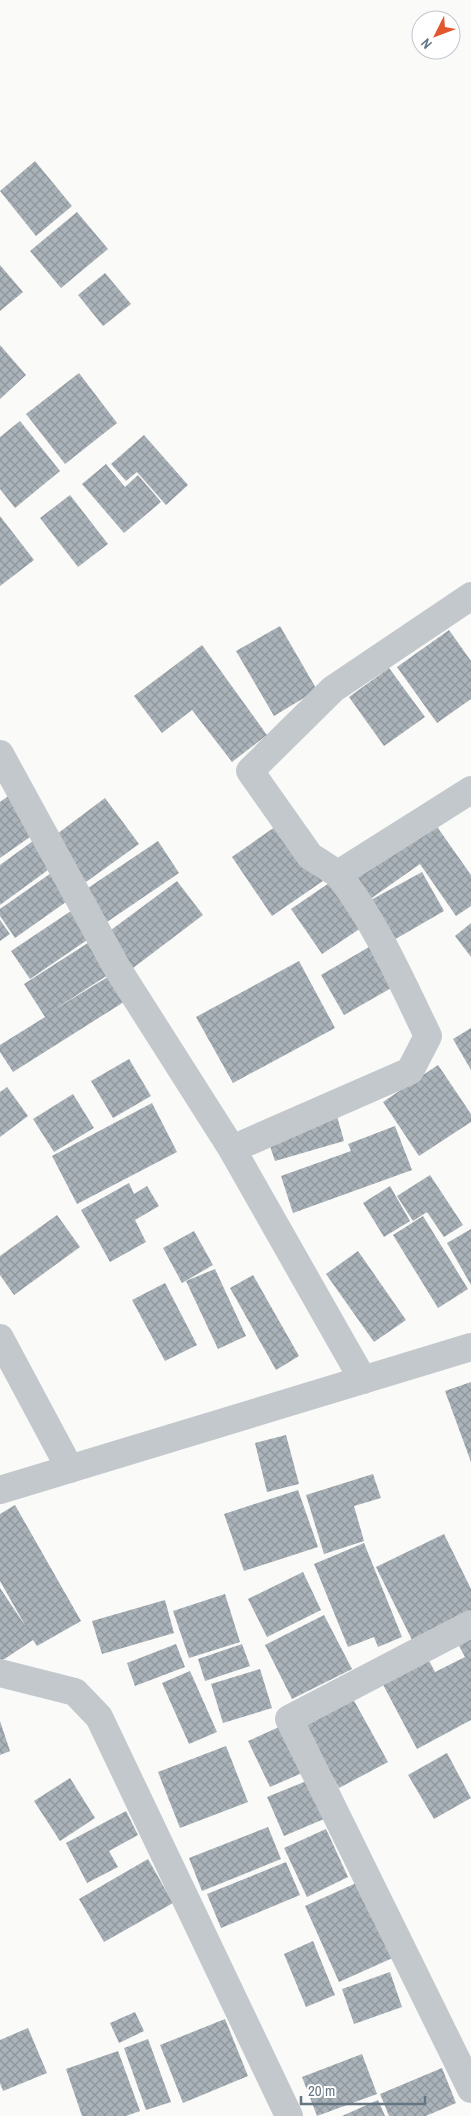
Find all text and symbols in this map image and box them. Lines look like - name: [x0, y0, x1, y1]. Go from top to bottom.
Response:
- north arrow: [411, 10, 461, 60]
- text: N: [417, 35, 436, 53]
- scale bar: [301, 2074, 425, 2106]
- text: 20 m: [308, 2080, 335, 2101]

